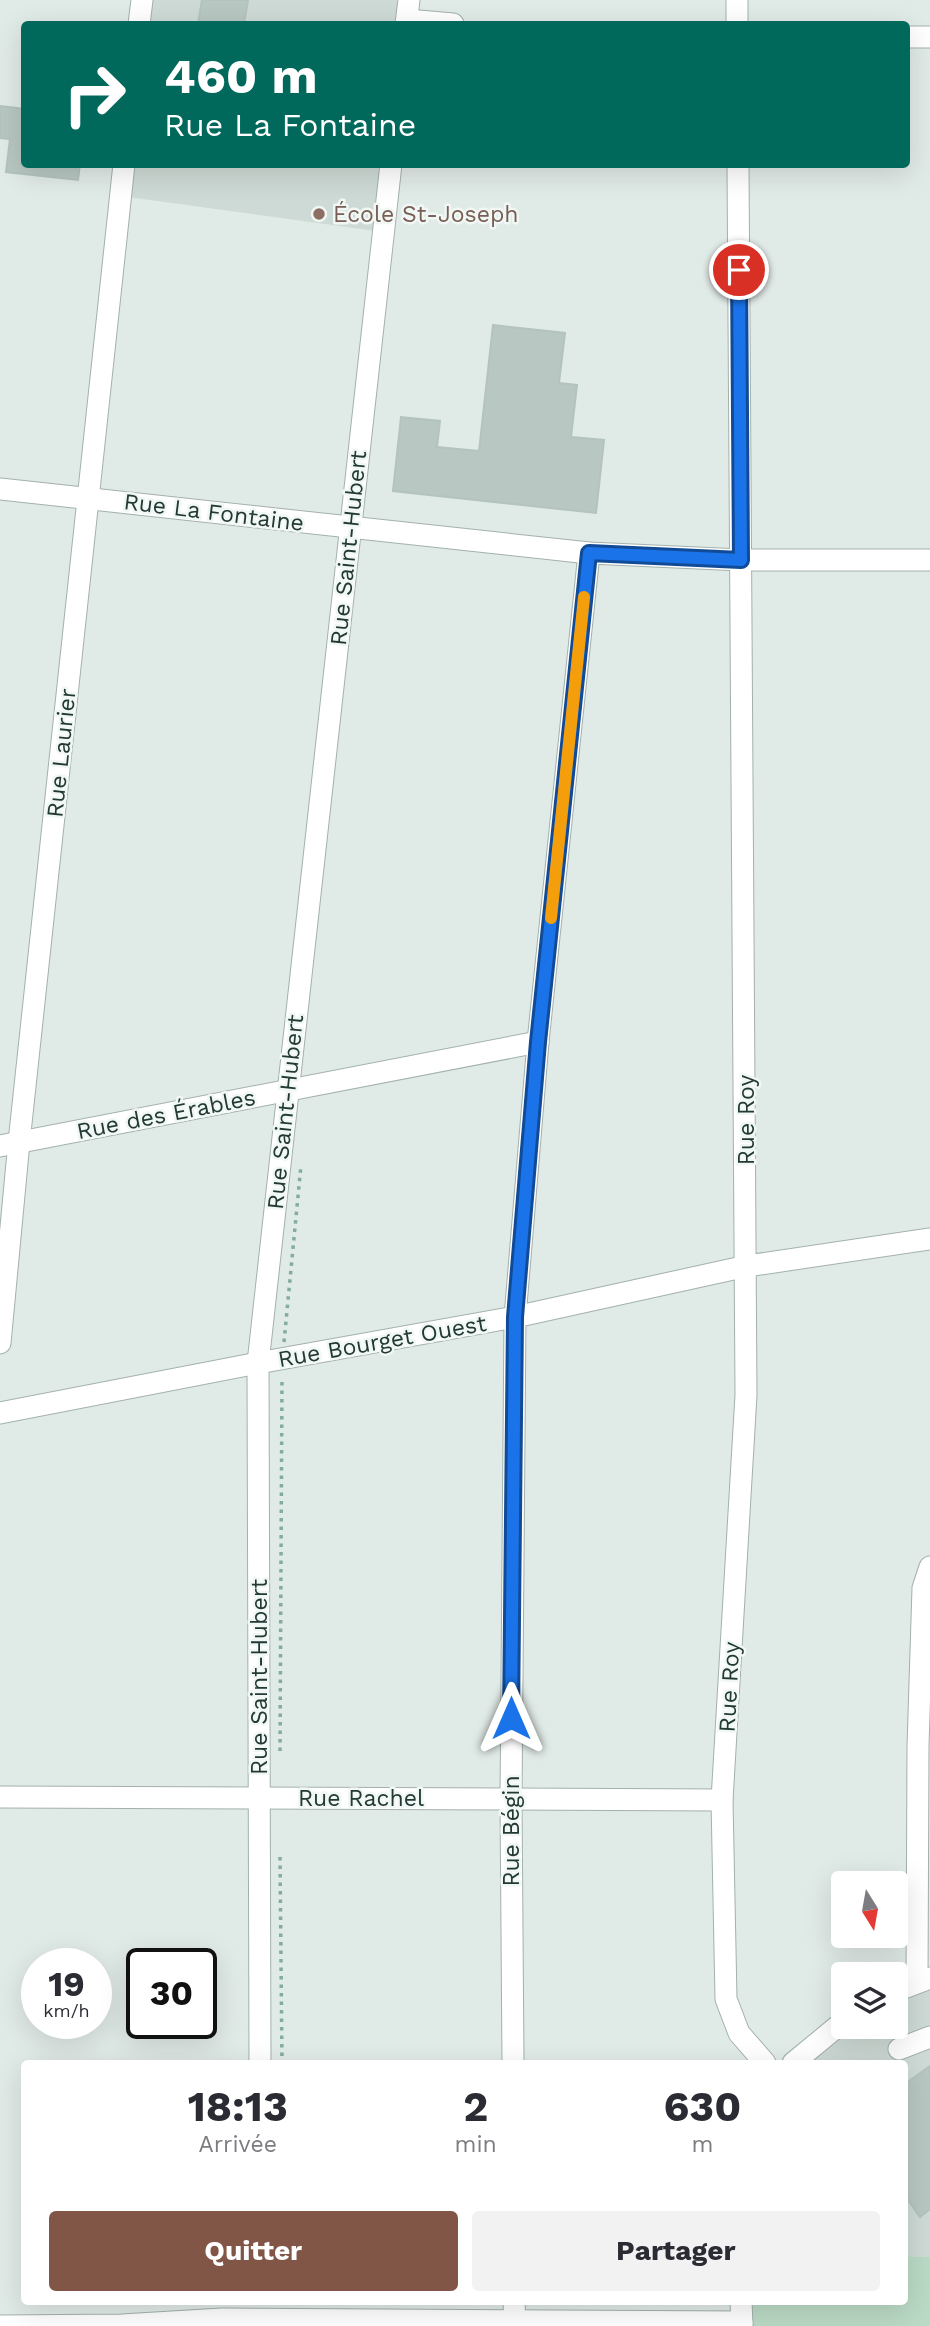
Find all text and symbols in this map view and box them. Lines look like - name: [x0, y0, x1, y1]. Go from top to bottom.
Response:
- text: 460 m: [164, 47, 318, 105]
- icon: right: [49, 49, 140, 140]
- text: Rue La Fontaine: [164, 106, 416, 144]
- place label: École St-Joseph: [333, 201, 519, 228]
- marker: École St-Joseph: [311, 206, 327, 222]
- pin: [709, 240, 769, 300]
- icon: arrive: [720, 251, 758, 289]
- street label: Rue Saint-Hubert: [325, 449, 372, 647]
- street label: Rue La Fontaine: [122, 488, 306, 537]
- street label: Rue Laurier: [41, 687, 82, 819]
- street label: Rue Saint-Hubert: [262, 1013, 309, 1211]
- street label: Rue Roy: [733, 1075, 760, 1165]
- street label: Rue des Érables: [74, 1084, 258, 1145]
- street label: Rue Bourget Ouest: [276, 1310, 489, 1373]
- street label: Rue Saint-Hubert: [246, 1579, 273, 1775]
- street label: Rue Roy: [714, 1641, 745, 1733]
- position arrow: [474, 1681, 548, 1755]
- street label: Rue Bégin: [498, 1775, 525, 1887]
- street label: Rue Rachel: [298, 1785, 424, 1812]
- north arrow: [831, 1871, 908, 1948]
- map controls: [831, 1871, 908, 2039]
- speed limit sign: 30: [126, 1948, 217, 2039]
- button: layers: [831, 1962, 908, 2039]
- text: 19: [48, 1963, 85, 2005]
- text: km/h: [43, 2000, 90, 2021]
- text: 18:13: [188, 2082, 288, 2131]
- text: 2: [463, 2082, 488, 2131]
- text: 630: [663, 2082, 741, 2131]
- text: Arrivée: [198, 2131, 277, 2158]
- text: min: [455, 2131, 497, 2158]
- text: m: [691, 2131, 713, 2158]
- button: Quitter: [49, 2211, 458, 2291]
- button: Partager: [472, 2211, 880, 2291]

